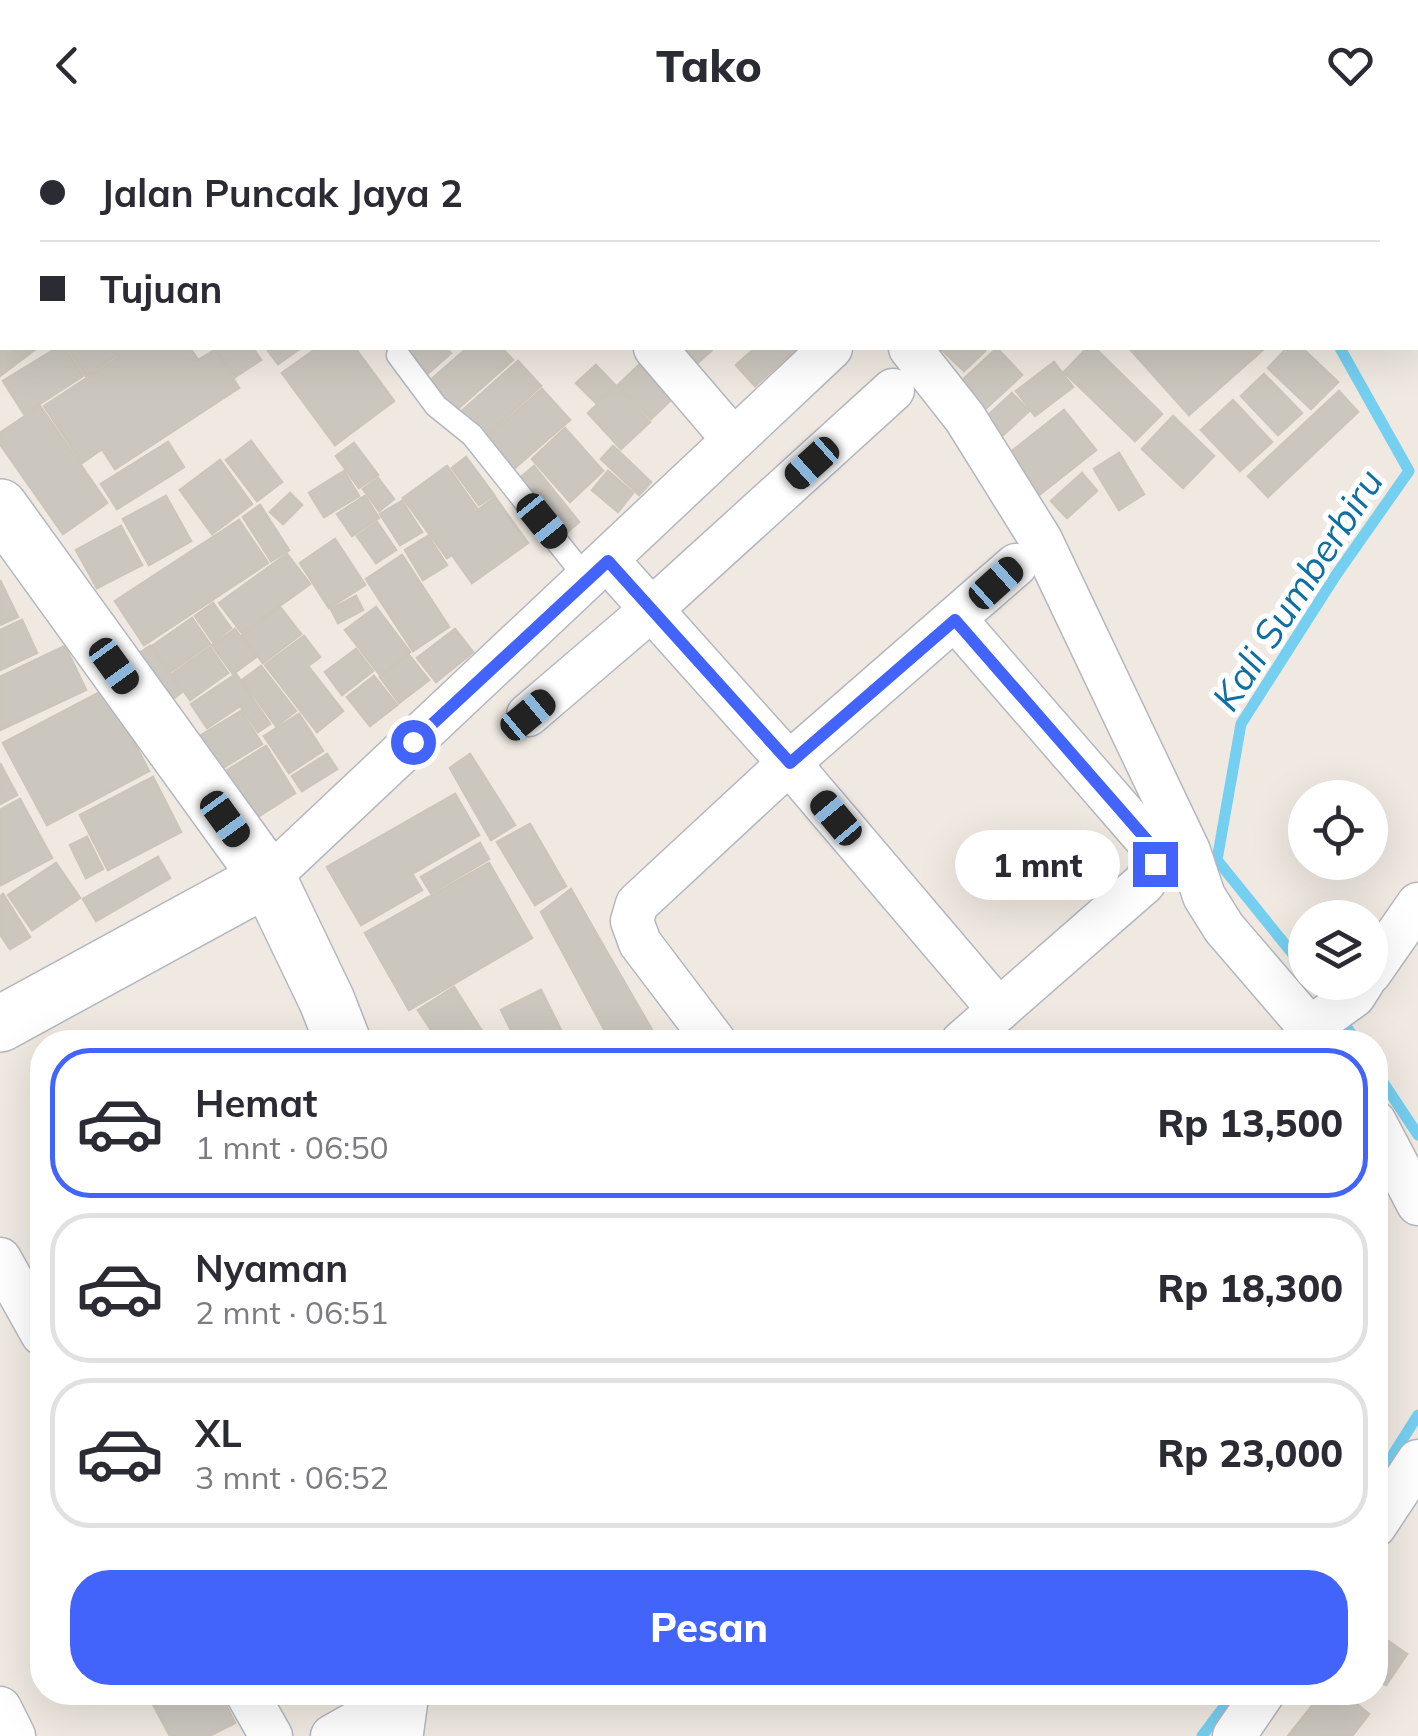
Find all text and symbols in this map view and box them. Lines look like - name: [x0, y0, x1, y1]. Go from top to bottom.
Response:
- text: Tako: [656, 37, 762, 93]
- icon: back: [40, 38, 95, 93]
- icon: heart: [1323, 38, 1378, 93]
- text: Jalan Puncak Jaya 2: [100, 169, 463, 217]
- text: Tujuan: [100, 265, 222, 313]
- car: [780, 432, 844, 494]
- water label: Kali Sumberbiru: [1201, 460, 1393, 719]
- car: [511, 488, 573, 554]
- car: [964, 552, 1028, 614]
- car: [84, 633, 144, 699]
- car: [495, 684, 561, 746]
- route start: [391, 720, 436, 765]
- map controls: [1288, 780, 1388, 1000]
- button: locate: [1288, 780, 1388, 880]
- car: [805, 785, 867, 851]
- car: [195, 786, 255, 852]
- callout: 1 mnt: [955, 829, 1120, 899]
- route end: [1133, 842, 1178, 887]
- text: 1 mnt: [993, 845, 1082, 885]
- button: layers: [1288, 900, 1388, 1000]
- icon: car: [75, 1078, 165, 1168]
- text: Hemat: [195, 1079, 317, 1127]
- text: Rp 13,500: [1157, 1099, 1343, 1147]
- text: 1 mnt · 06:50: [195, 1127, 389, 1167]
- icon: car: [75, 1243, 165, 1333]
- text: Nyaman: [195, 1244, 348, 1292]
- text: Rp 18,300: [1157, 1264, 1343, 1312]
- text: 2 mnt · 06:51: [195, 1292, 389, 1332]
- icon: car: [75, 1408, 165, 1498]
- text: XL: [195, 1409, 242, 1457]
- text: Rp 23,000: [1157, 1429, 1343, 1477]
- text: 3 mnt · 06:52: [195, 1457, 389, 1497]
- button: Pesan: [70, 1570, 1348, 1685]

